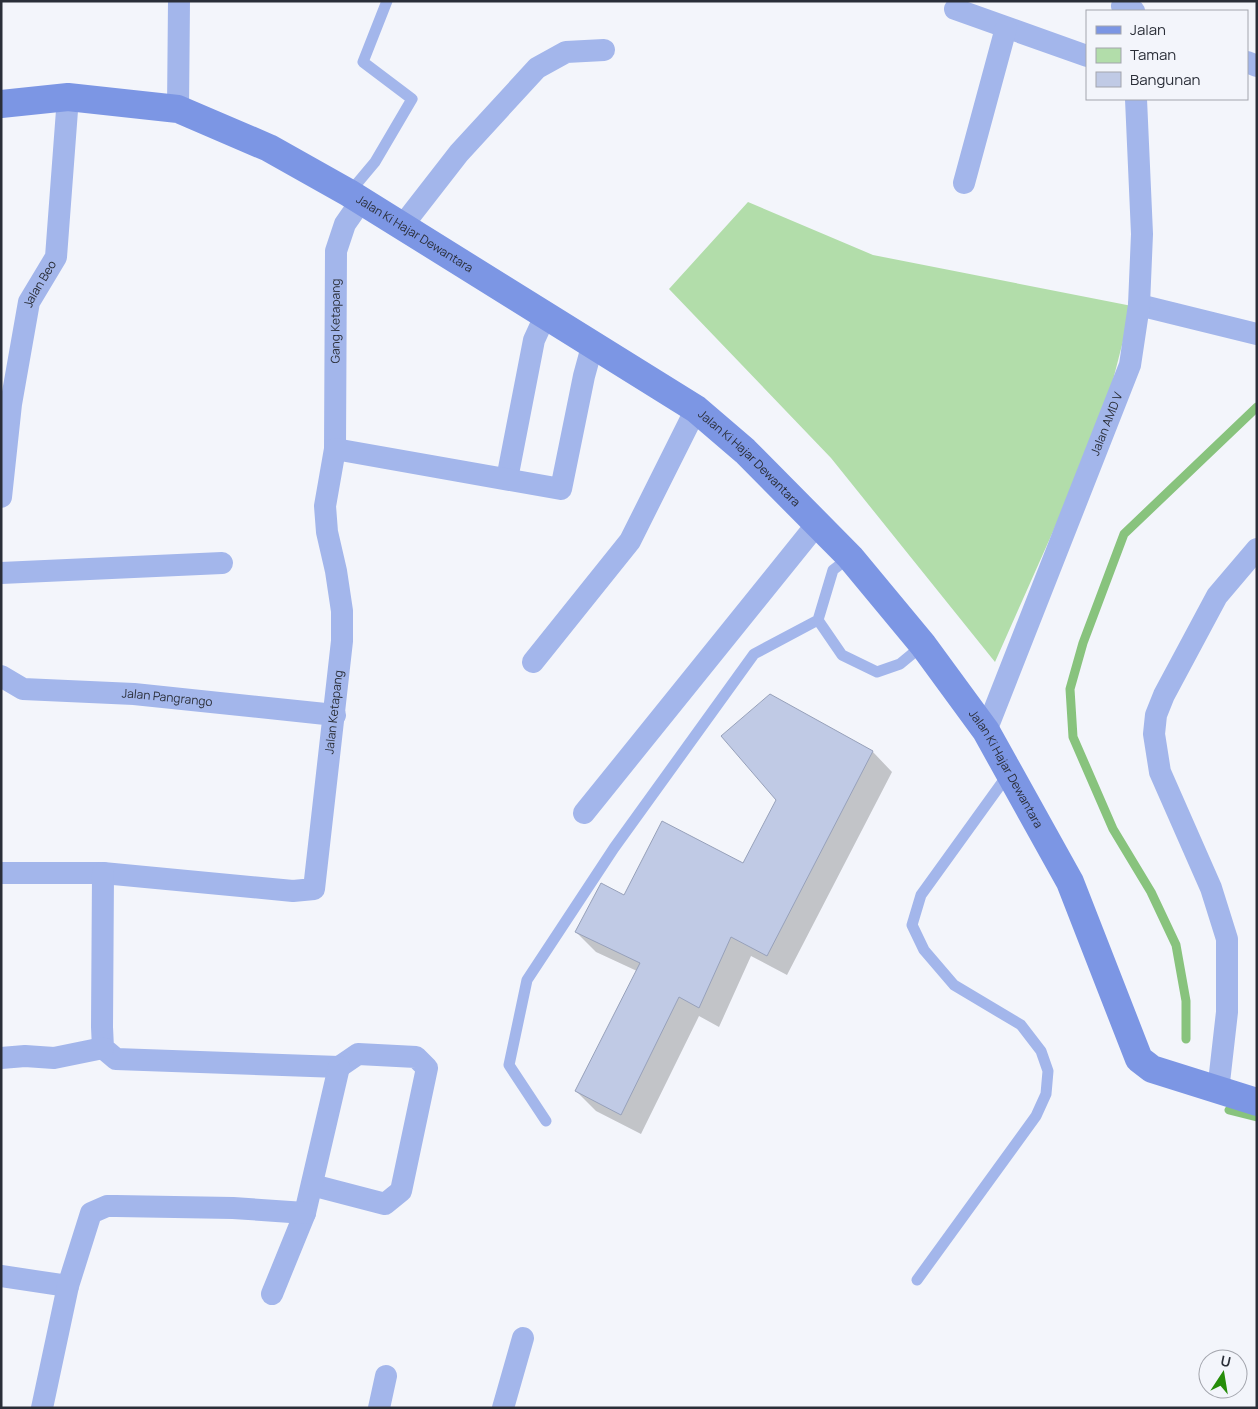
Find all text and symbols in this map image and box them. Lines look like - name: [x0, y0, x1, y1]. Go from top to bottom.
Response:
- legend: [1086, 10, 1248, 100]
- text: Jalan: [1130, 19, 1166, 40]
- text: Taman: [1130, 44, 1176, 65]
- text: Bangunan: [1130, 69, 1200, 90]
- street label: Jalan Ki Hajar Dewantara: [353, 191, 476, 276]
- street label: Jalan Beo: [19, 257, 60, 309]
- street label: Gang Ketapang: [326, 278, 344, 364]
- street label: Jalan AMD V: [1086, 389, 1127, 458]
- street label: Jalan Ki Hajar Dewantara: [695, 405, 804, 510]
- street label: Jalan Ketapang: [320, 669, 347, 755]
- street label: Jalan Pangrango: [121, 684, 213, 710]
- street label: Jalan Ki Hajar Dewantara: [965, 706, 1047, 831]
- north arrow: [1198, 1349, 1248, 1399]
- text: U: [1219, 1350, 1233, 1371]

